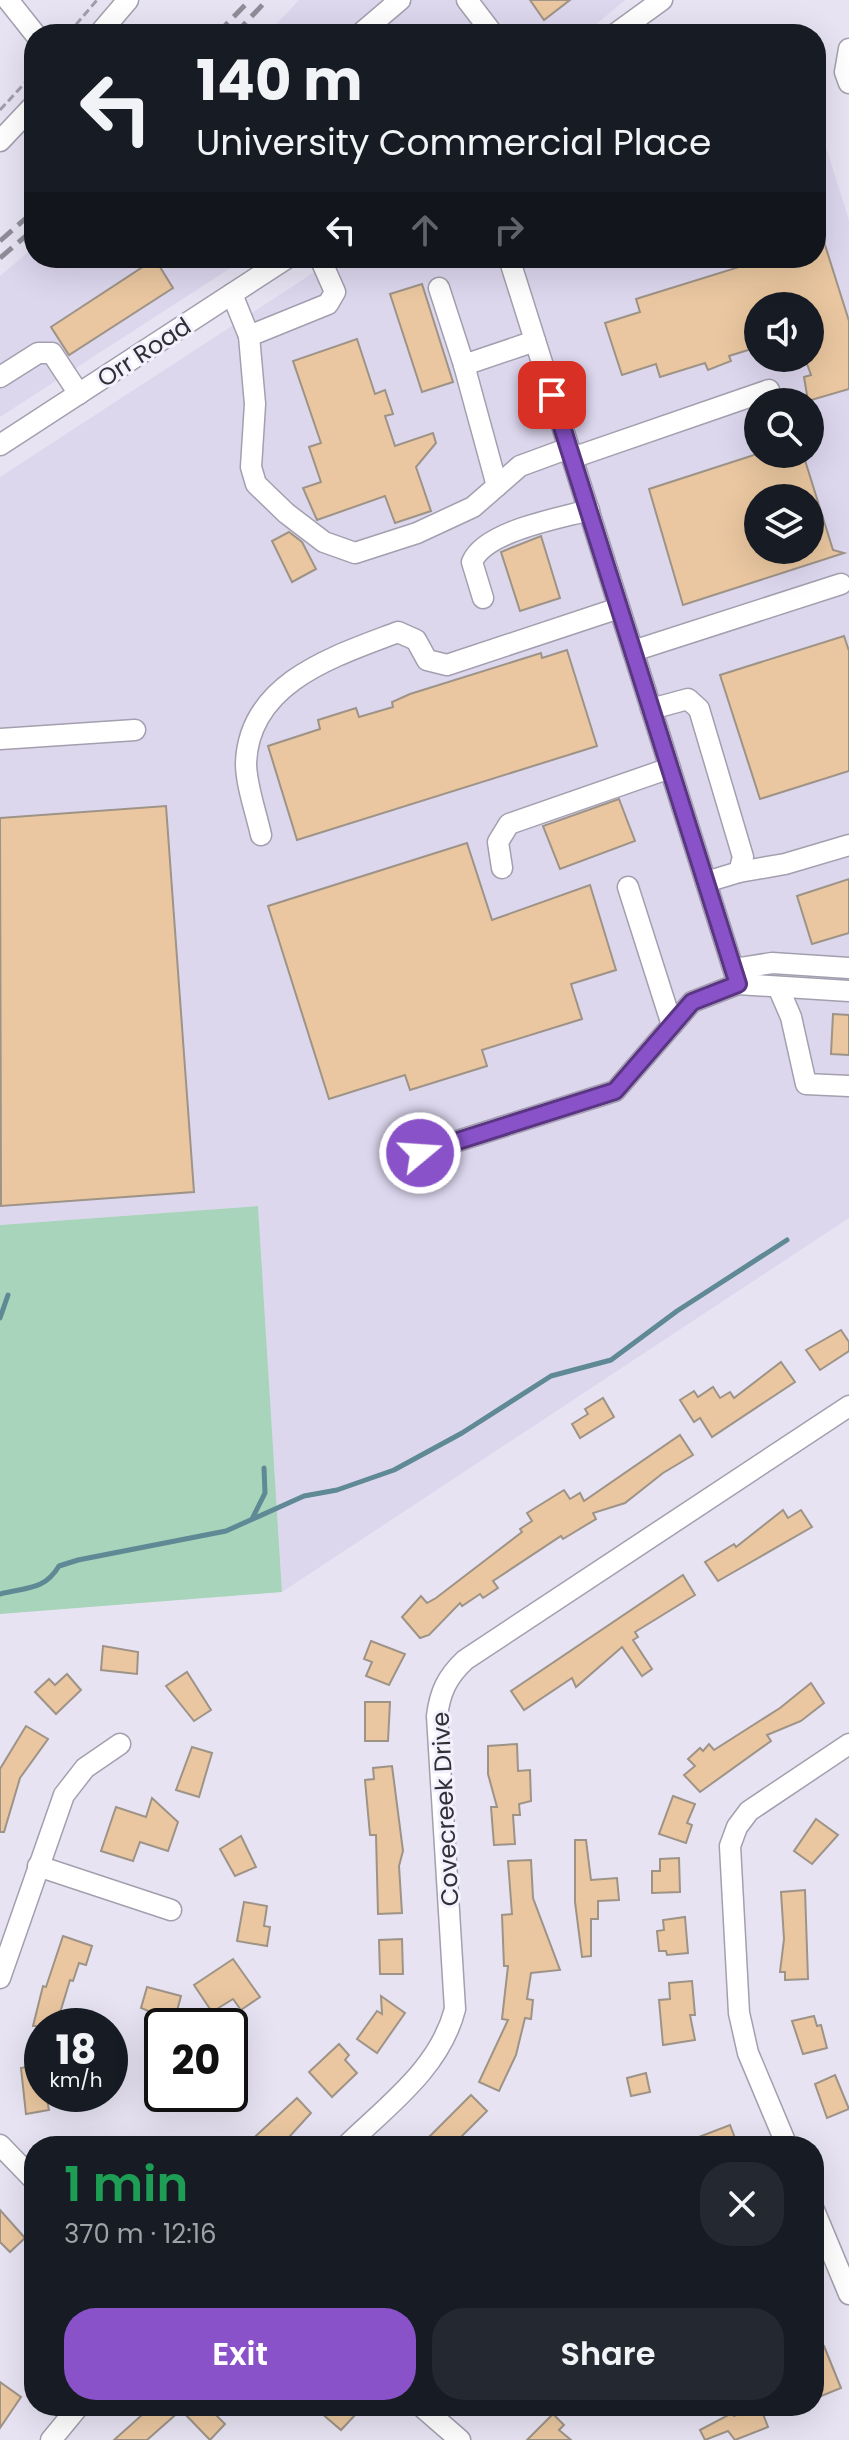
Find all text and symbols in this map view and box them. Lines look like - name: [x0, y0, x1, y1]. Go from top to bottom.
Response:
- text: 140 m: [196, 41, 363, 120]
- icon: left: [64, 56, 168, 160]
- text: University Commercial Place: [196, 117, 711, 168]
- icon: left: [319, 208, 363, 252]
- icon: ahead: [403, 208, 447, 252]
- icon: right: [487, 208, 531, 252]
- map controls: [744, 292, 824, 564]
- button: sound: [744, 292, 824, 372]
- street label: Orr Road: [91, 309, 197, 395]
- pin: [518, 361, 586, 429]
- icon: arrive: [530, 373, 574, 417]
- button: search: [744, 388, 824, 468]
- button: layers: [744, 484, 824, 564]
- position arrow: [378, 1111, 462, 1195]
- street label: Covecreek Drive: [423, 1711, 467, 1907]
- speed limit sign: 20: [144, 2008, 248, 2112]
- text: 18: [56, 2022, 96, 2078]
- text: km/h: [49, 2066, 103, 2094]
- text: 1 min: [64, 2151, 188, 2218]
- button: close: [700, 2162, 784, 2246]
- text: 370 m · 12:16: [64, 2216, 217, 2252]
- button: Exit: [64, 2308, 416, 2400]
- button: Share: [432, 2308, 784, 2400]

